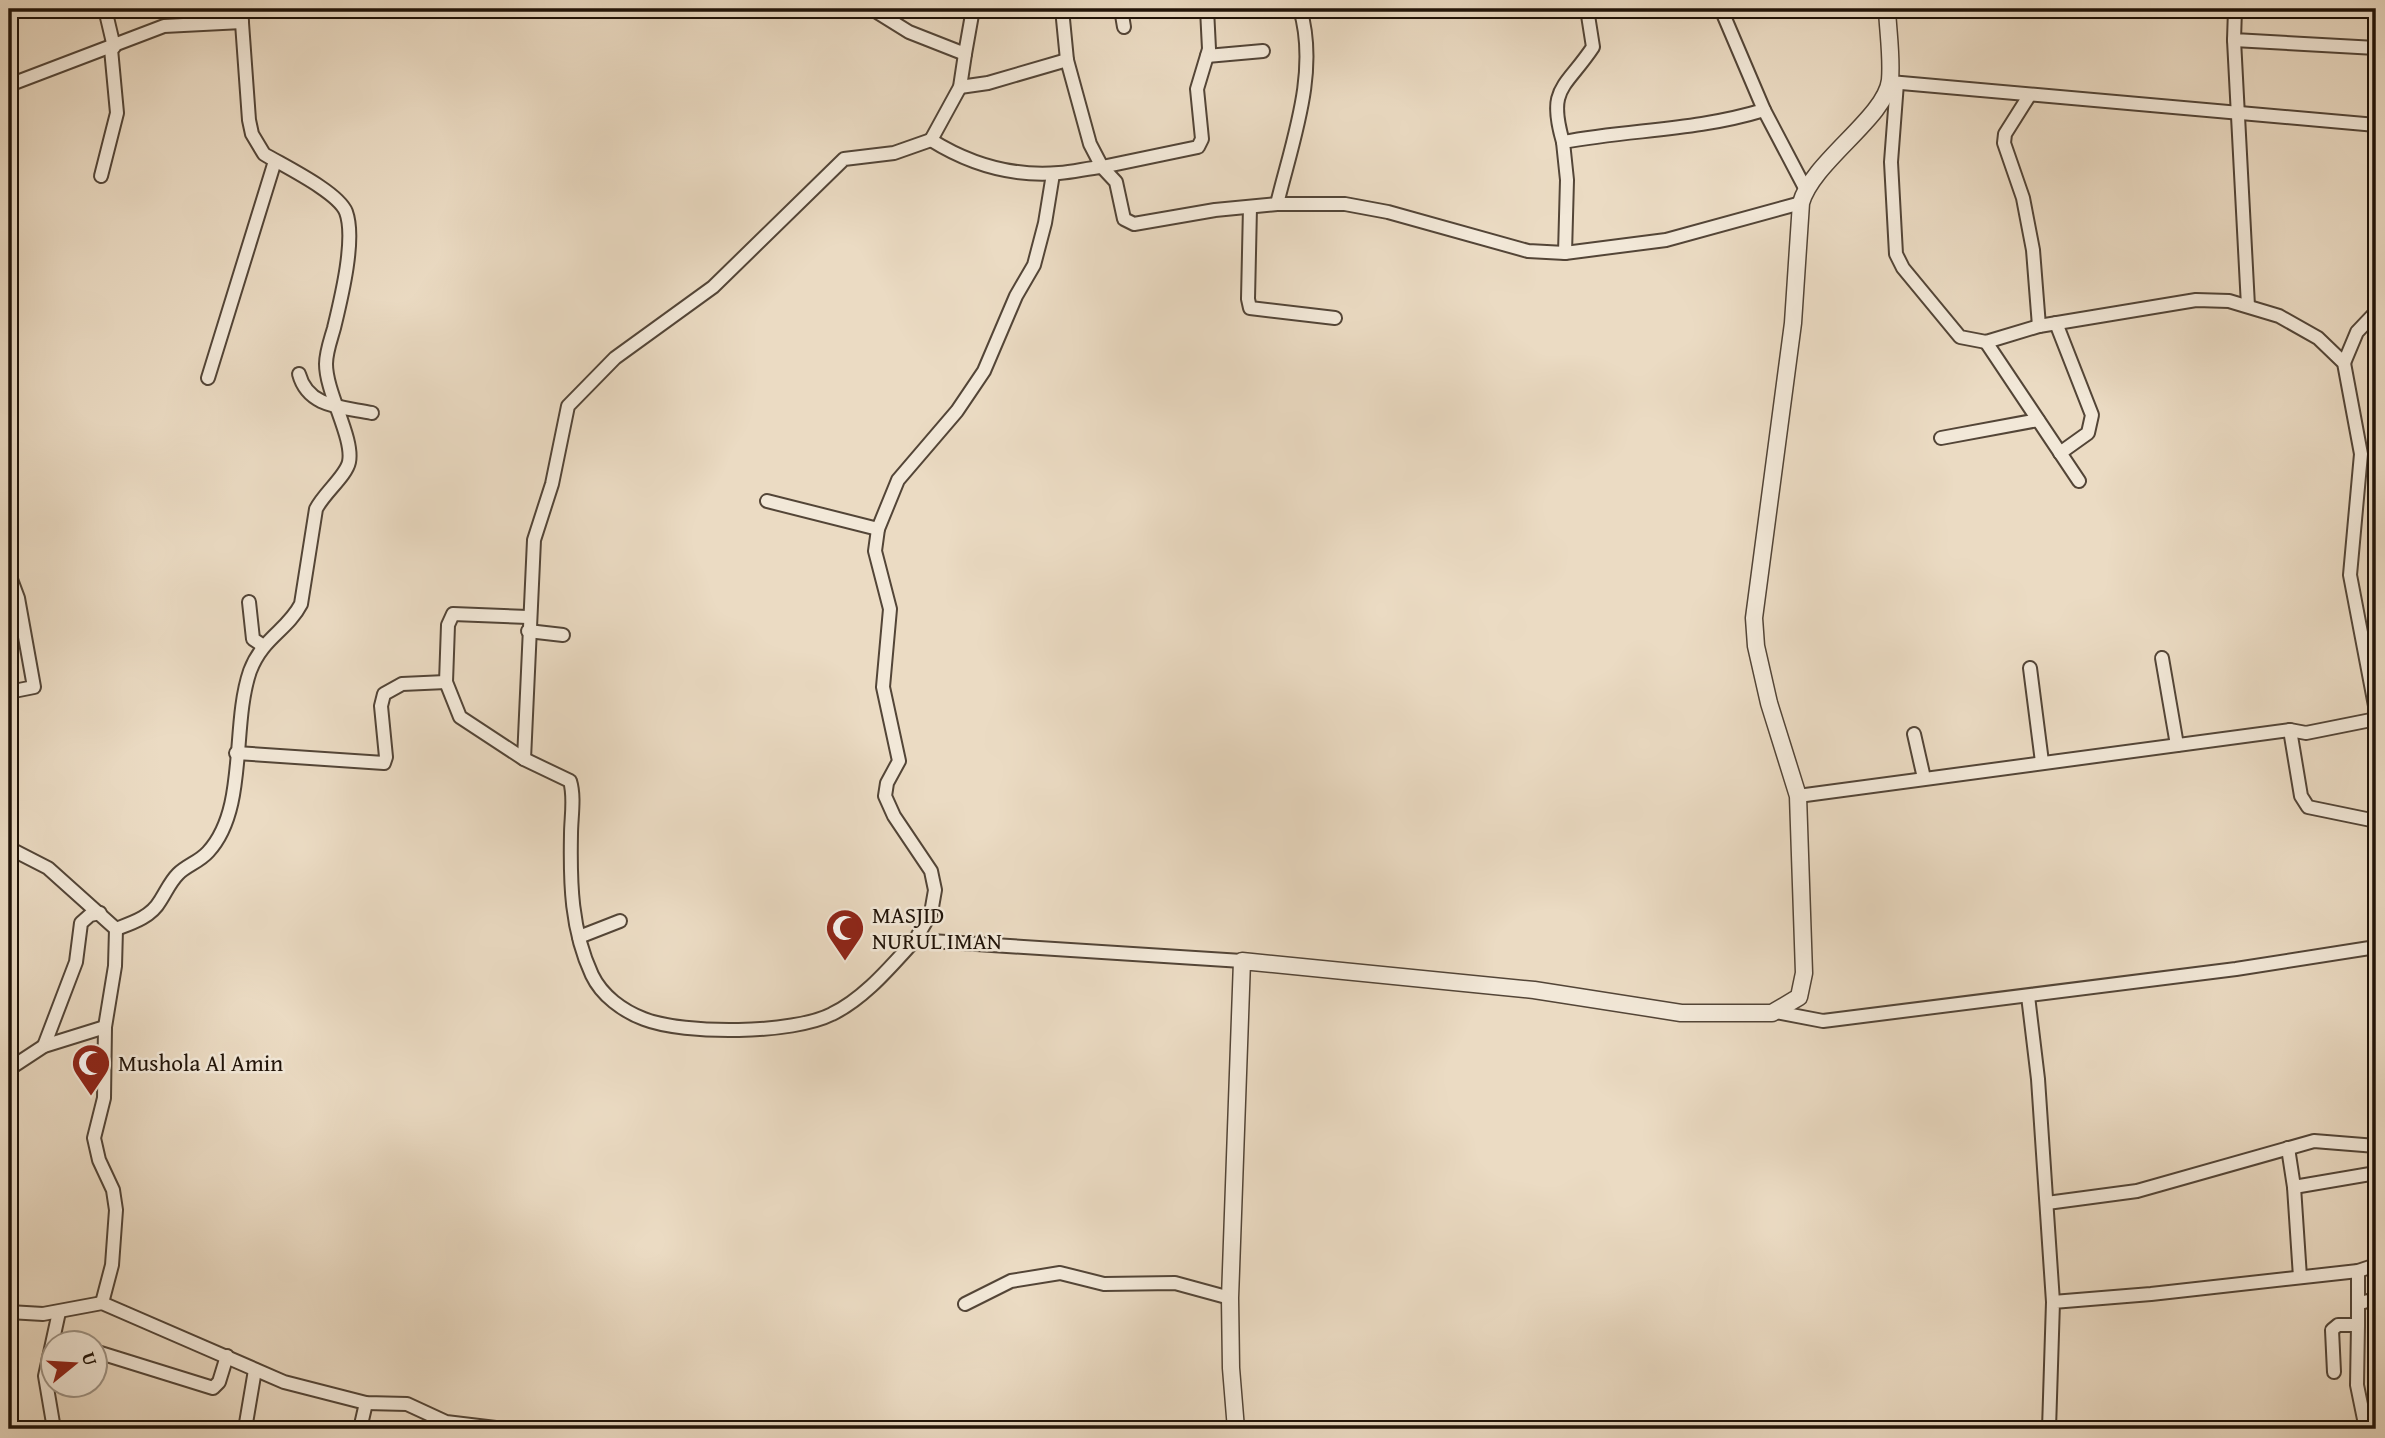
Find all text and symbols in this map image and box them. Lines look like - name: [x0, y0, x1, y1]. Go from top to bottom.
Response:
- place label: MASJID NURUL IMAN: [872, 898, 1002, 957]
- mosque icon: MASJID NURUL IMAN: [824, 907, 866, 962]
- mosque icon: Mushola Al Amin: [70, 1042, 112, 1097]
- place label: Mushola Al Amin: [118, 1046, 283, 1079]
- north arrow: [38, 1330, 108, 1400]
- text: U: [75, 1348, 106, 1369]

